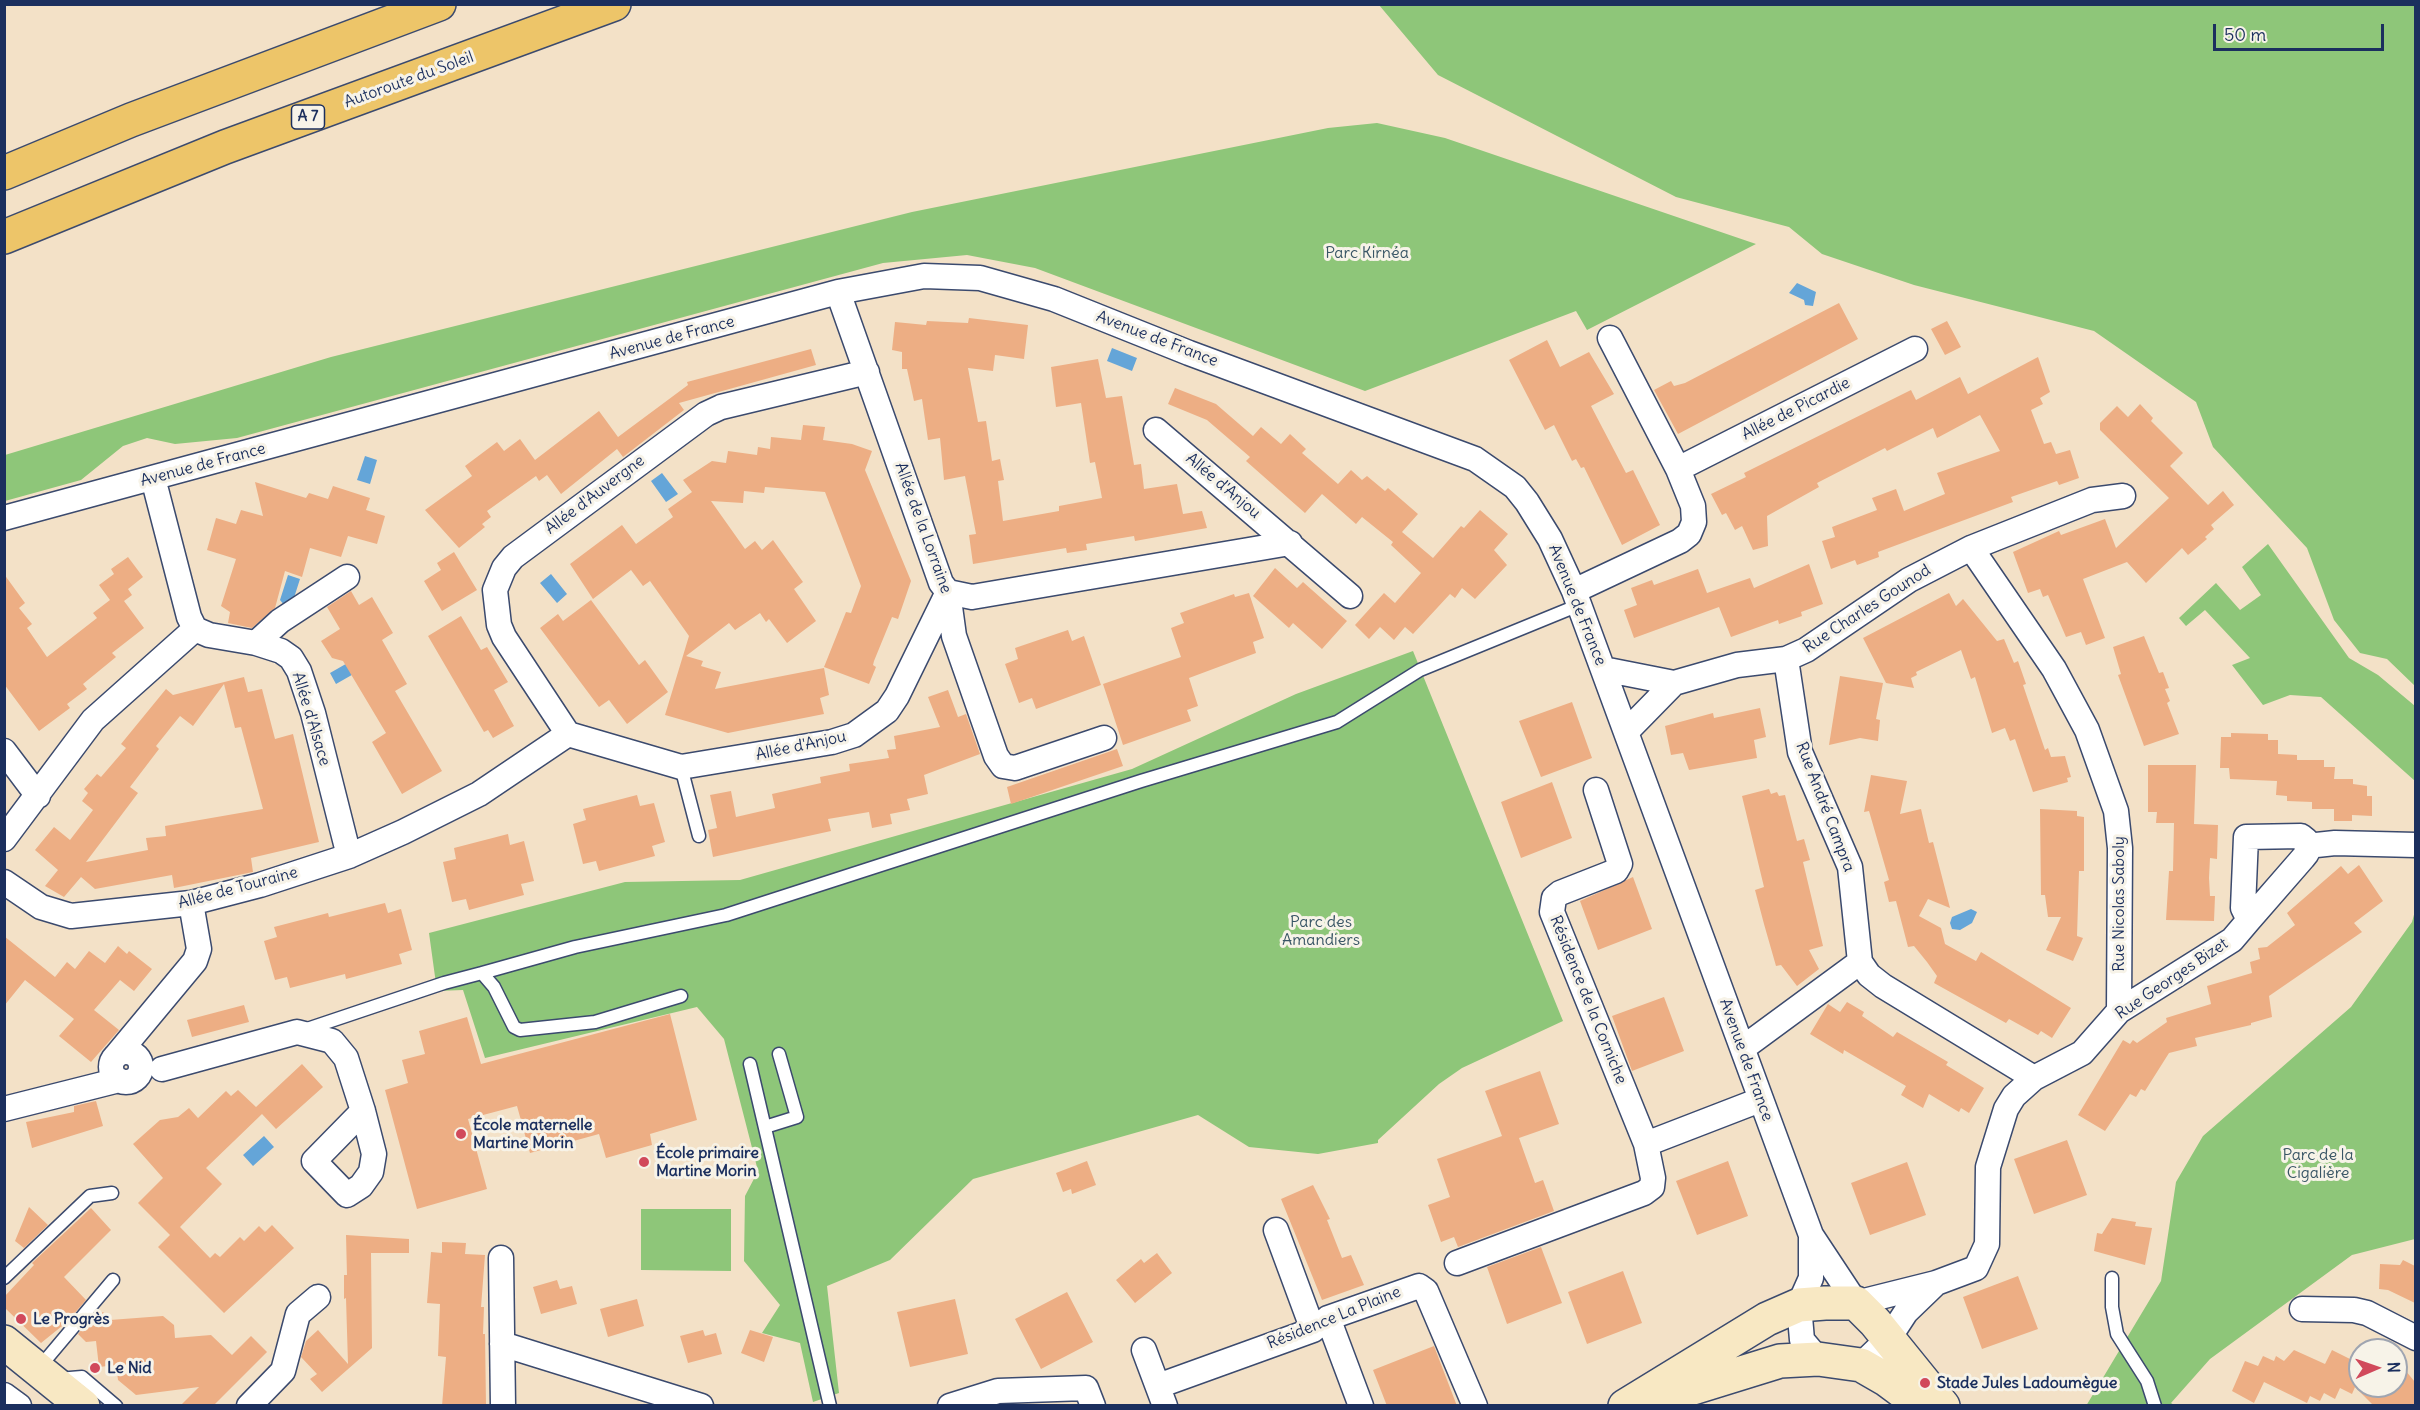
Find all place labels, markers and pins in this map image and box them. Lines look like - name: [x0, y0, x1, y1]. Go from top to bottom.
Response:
- place label: École maternelle Martine Morin: [473, 1115, 592, 1153]
- marker: École maternelle Martine Morin: [454, 1127, 468, 1141]
- place label: École primaire Martine Morin: [656, 1143, 759, 1181]
- marker: École primaire Martine Morin: [637, 1155, 651, 1169]
- place label: Le Progrès: [33, 1309, 110, 1329]
- marker: Le Progrès: [14, 1312, 28, 1326]
- place label: Le Nid: [107, 1358, 152, 1378]
- marker: Le Nid: [88, 1361, 102, 1375]
- place label: Stade Jules Ladoumègue: [1937, 1373, 2117, 1393]
- marker: Stade Jules Ladoumègue: [1918, 1376, 1932, 1390]

